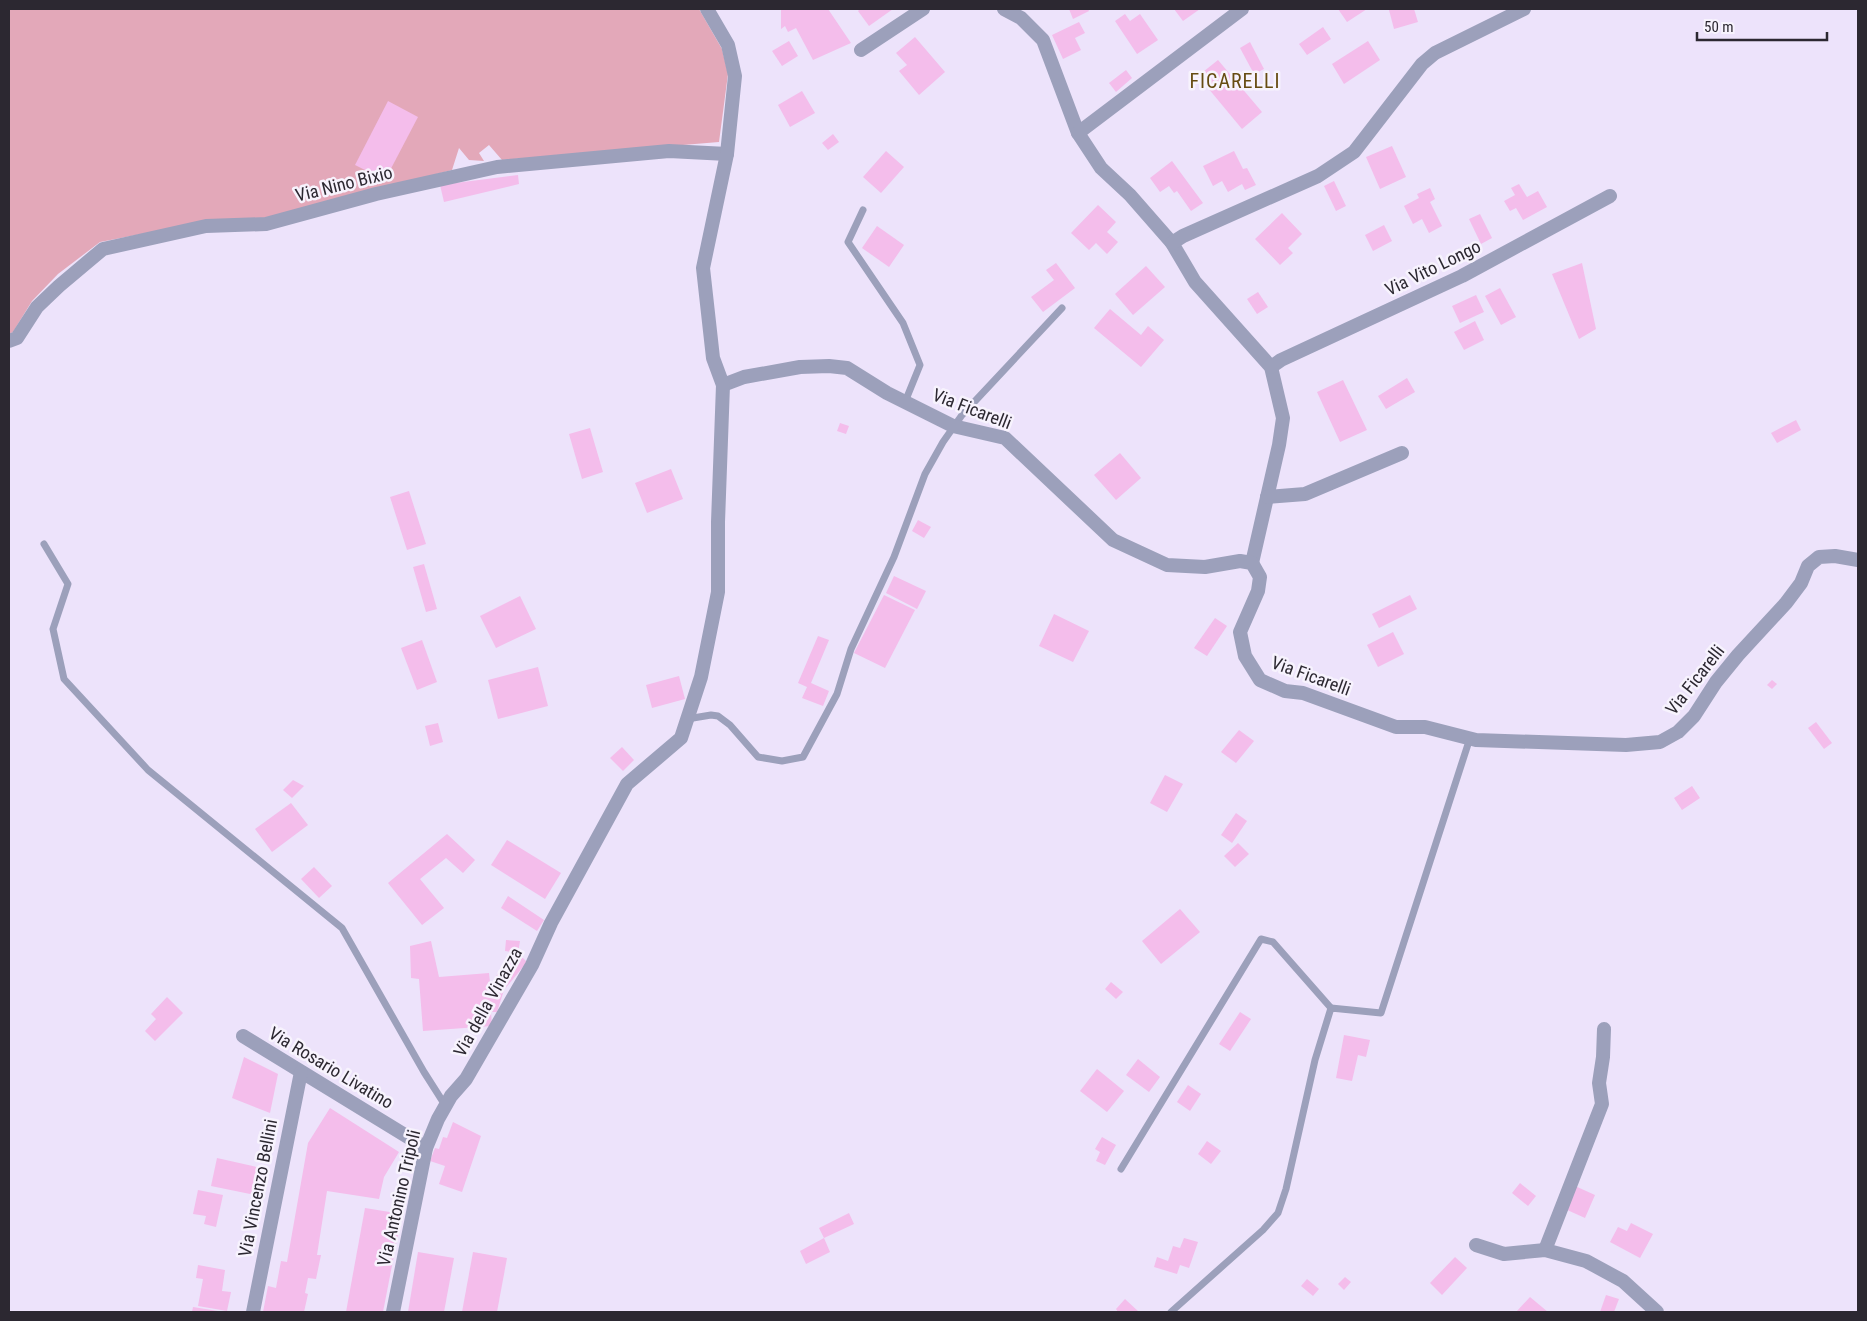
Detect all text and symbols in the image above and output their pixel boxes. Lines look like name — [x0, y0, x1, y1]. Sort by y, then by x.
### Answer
scale bar — [1697, 10, 1827, 42]
text: 50 m — [1704, 18, 1734, 36]
district label: FICARELLI — [1189, 69, 1281, 93]
street label: Via Nino Bixio — [293, 161, 395, 206]
street label: Via Vito Longo — [1382, 235, 1484, 300]
street label: Via Ficarelli — [930, 384, 1015, 433]
street label: Via Ficarelli — [1661, 641, 1728, 719]
street label: Via Ficarelli — [1269, 651, 1354, 700]
street label: Via della Vinazza — [449, 944, 526, 1060]
street label: Via Rosario Livatino — [265, 1022, 397, 1113]
street label: Via Vincenzo Bellini — [234, 1117, 281, 1259]
street label: Via Antonino Tripoli — [373, 1128, 424, 1268]

